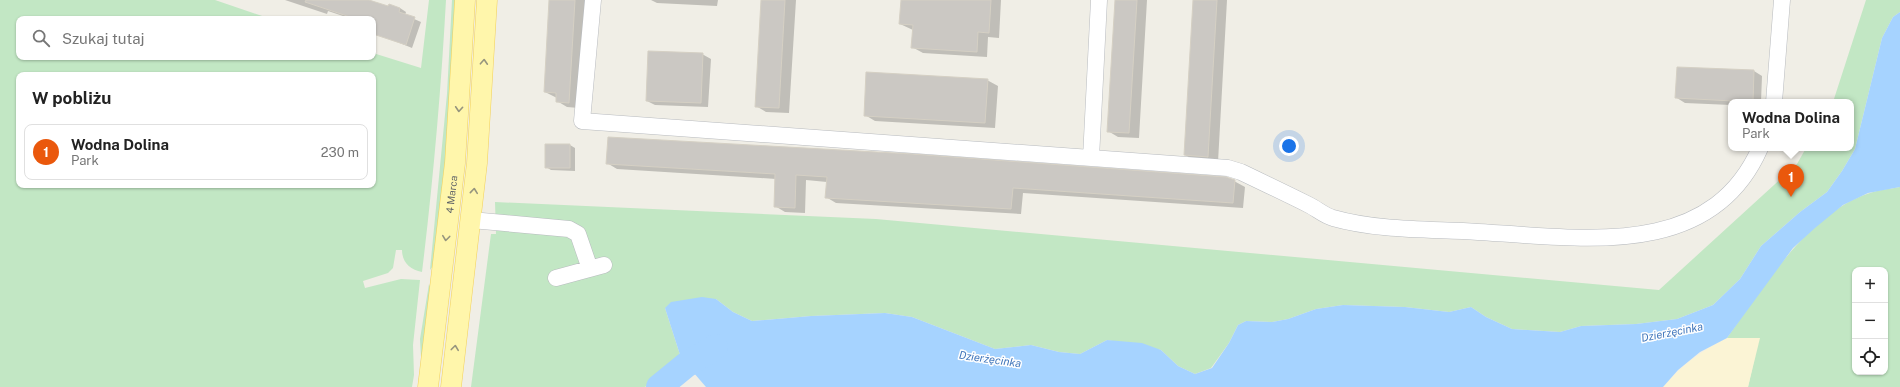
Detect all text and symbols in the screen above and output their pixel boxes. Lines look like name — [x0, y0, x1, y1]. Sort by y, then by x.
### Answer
search box — [16, 16, 376, 60]
icon: search — [30, 27, 52, 49]
text: Szukaj tutaj — [62, 30, 145, 47]
one-way arrow — [480, 59, 488, 65]
text: W pobliżu — [32, 88, 111, 108]
popup — [1728, 99, 1854, 151]
one-way arrow — [455, 106, 464, 112]
text: Wodna Dolina — [1742, 109, 1840, 126]
text: Park — [1742, 126, 1770, 141]
text: Wodna Dolina — [71, 136, 169, 153]
your location — [1279, 136, 1299, 156]
text: 1 — [43, 145, 49, 160]
text: 230 m — [321, 145, 359, 160]
text: Park — [71, 153, 99, 168]
pin: 1 — [1778, 164, 1804, 197]
street label: 4 Marca — [443, 175, 459, 214]
one-way arrow — [469, 188, 478, 194]
one-way arrow — [442, 235, 451, 241]
map controls — [1852, 267, 1888, 375]
button: + — [1852, 267, 1888, 303]
button: − — [1852, 303, 1888, 339]
water label: Dzierżęcinka — [1640, 320, 1704, 344]
button: locate — [1852, 339, 1888, 375]
one-way arrow — [450, 345, 459, 351]
water label: Dzierżęcinka — [958, 349, 1022, 369]

